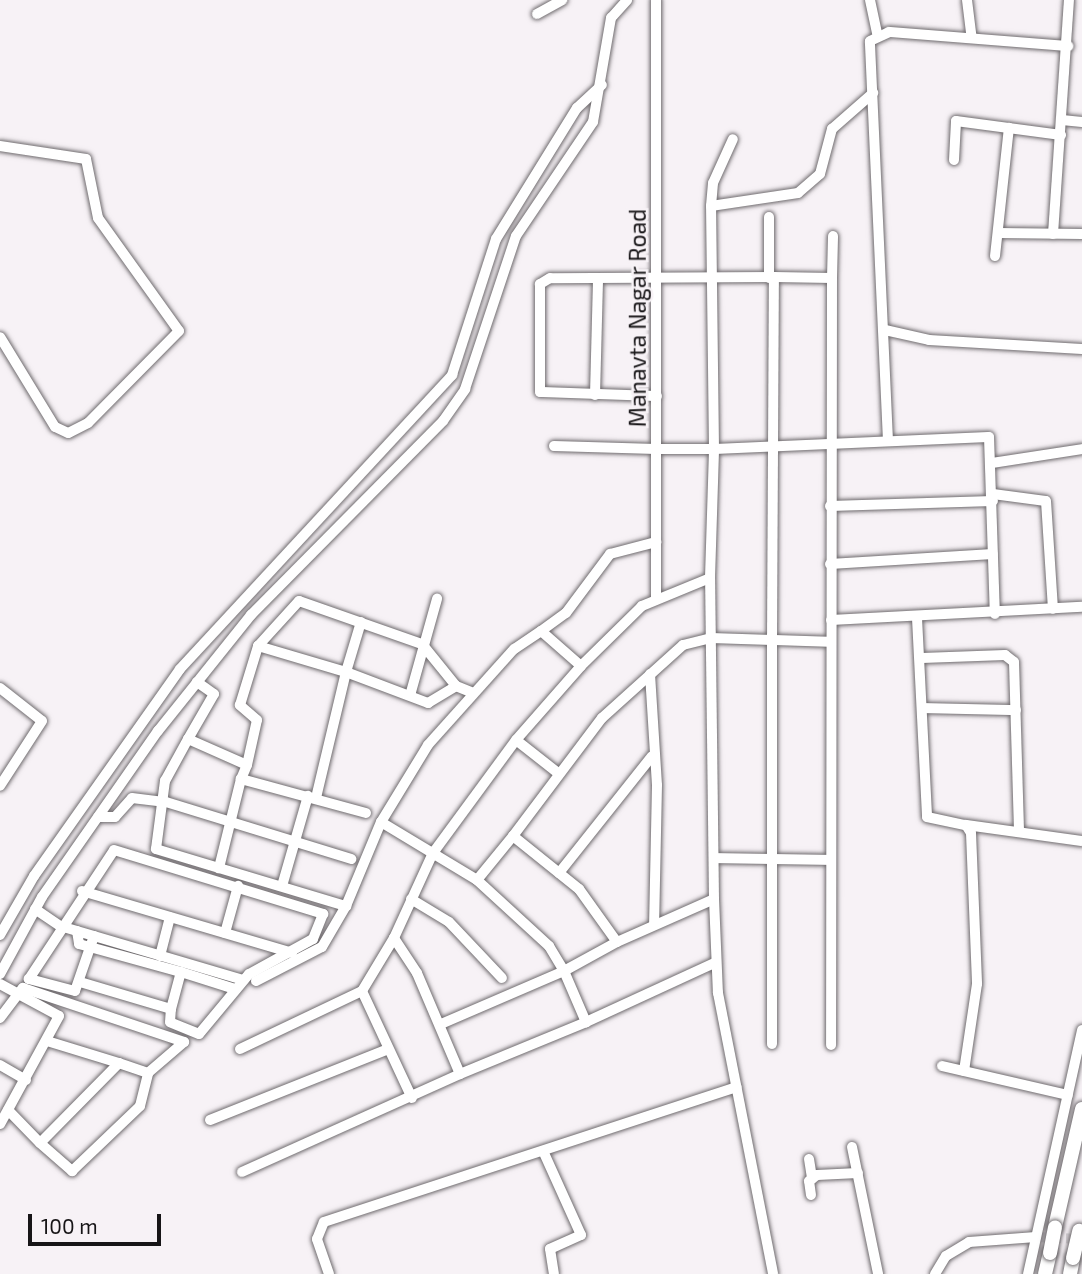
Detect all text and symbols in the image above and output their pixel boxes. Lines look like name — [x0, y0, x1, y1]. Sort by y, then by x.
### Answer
street label: Manavta Nagar Road — [623, 208, 651, 428]
scale bar — [32, 1200, 164, 1244]
text: 100 m — [41, 1213, 98, 1238]

